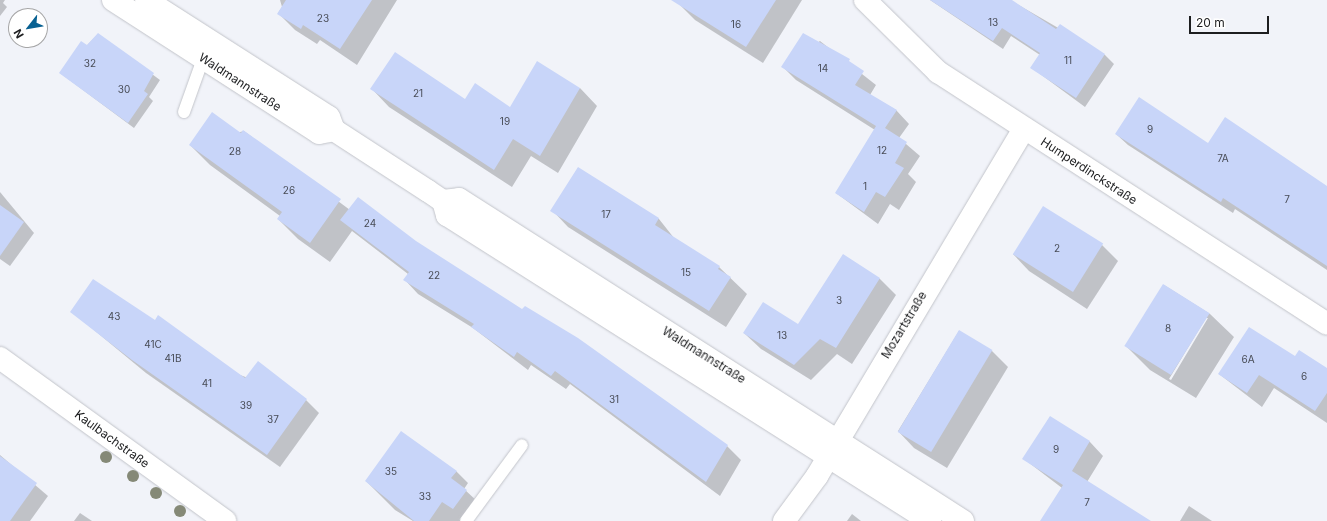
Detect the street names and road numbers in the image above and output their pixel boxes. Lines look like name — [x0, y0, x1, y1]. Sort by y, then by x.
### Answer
street label: Waldmannstraße — [196, 50, 284, 114]
street label: Humperdinckstraße — [1038, 134, 1140, 208]
street label: Mozartstraße — [878, 289, 930, 361]
street label: Waldmannstraße — [660, 324, 748, 386]
street label: Kaulbachstraße — [72, 407, 152, 471]

